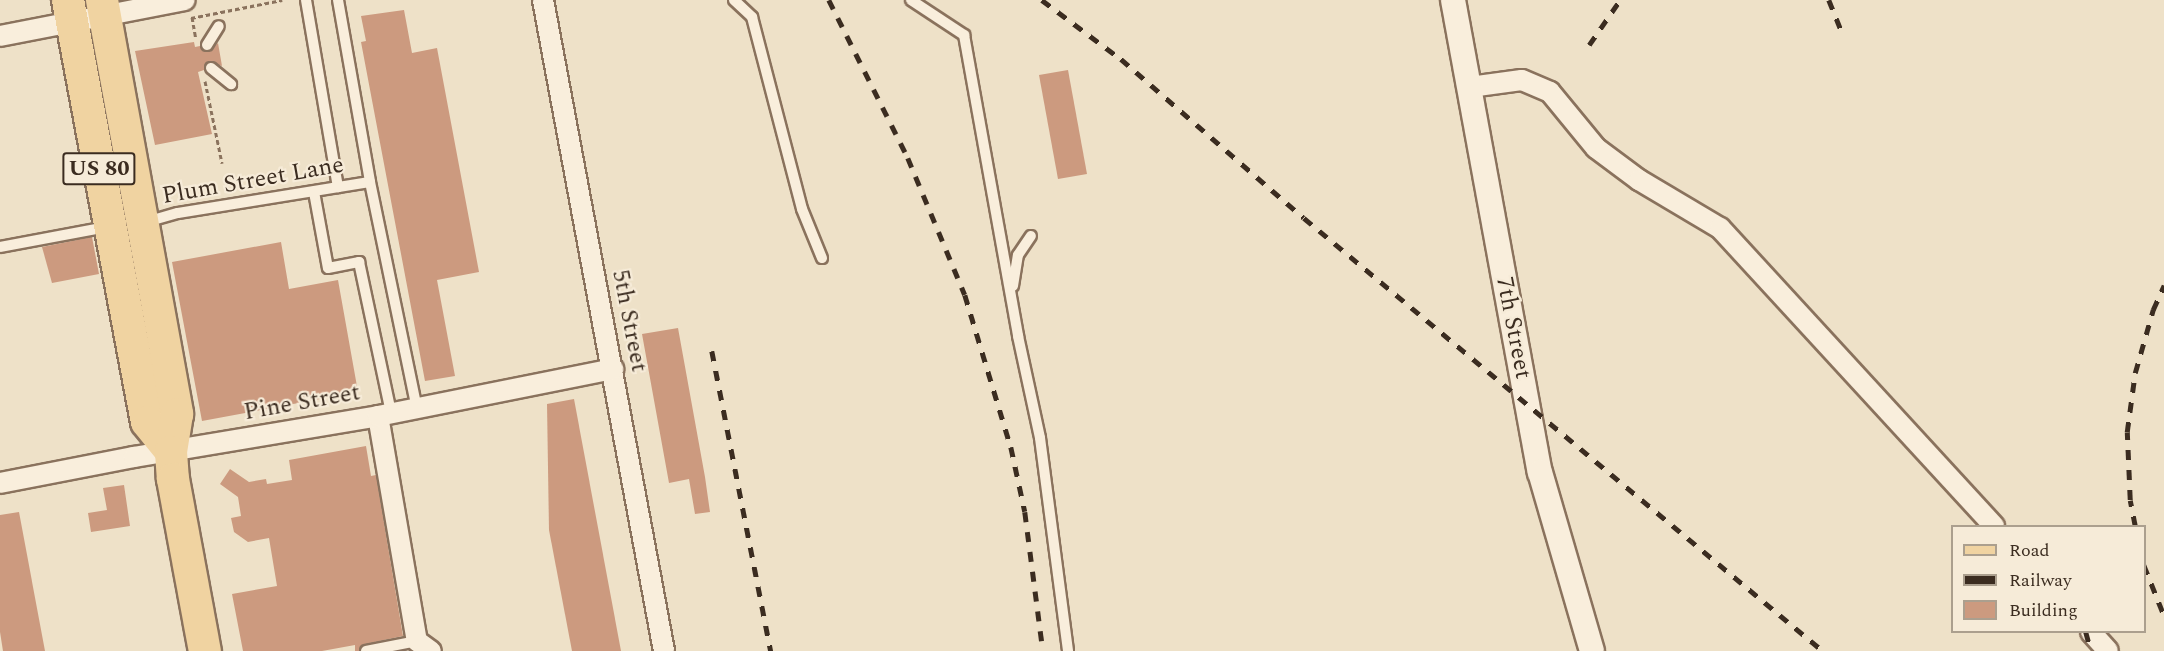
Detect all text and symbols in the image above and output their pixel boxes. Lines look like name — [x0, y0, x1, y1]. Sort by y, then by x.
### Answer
road number: US 80 — [62, 150, 136, 188]
street label: Plum Street Lane — [160, 151, 346, 211]
street label: 5th Street — [605, 267, 653, 375]
street label: 7th Street — [1489, 274, 1537, 382]
street label: Pine Street — [242, 379, 362, 427]
legend — [1951, 525, 2146, 633]
text: Road — [2009, 537, 2050, 564]
text: Railway — [2009, 567, 2072, 594]
text: Building — [2009, 597, 2078, 624]

